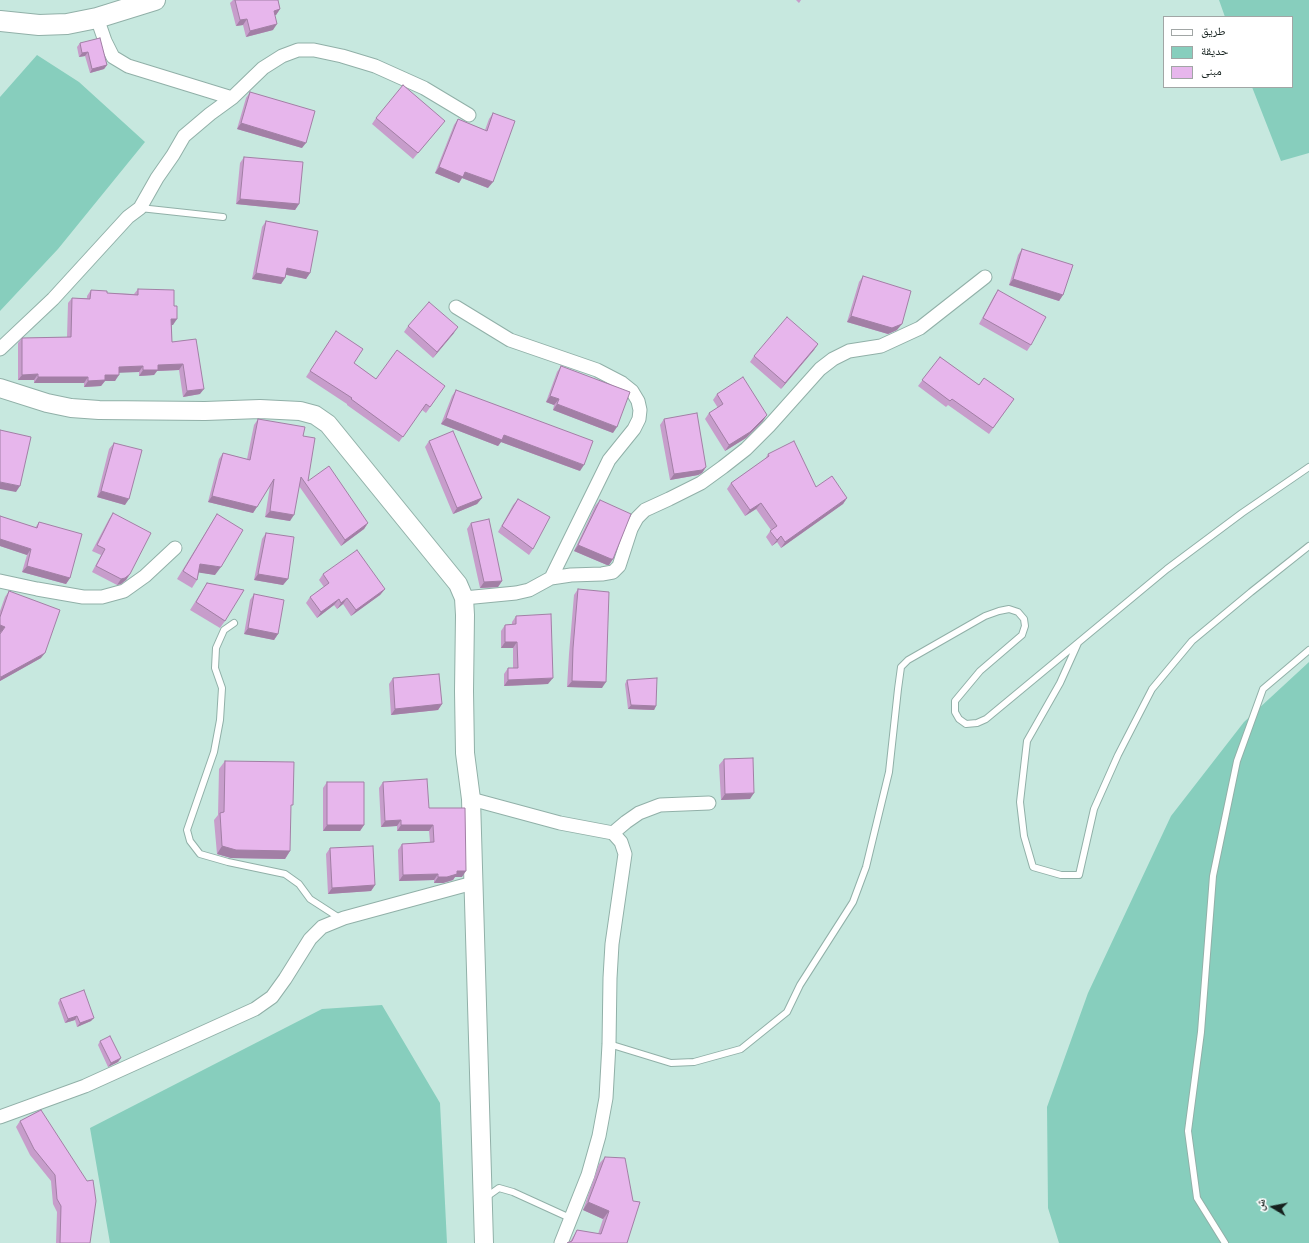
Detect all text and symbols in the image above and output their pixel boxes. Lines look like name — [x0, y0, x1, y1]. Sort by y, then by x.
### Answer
legend — [1163, 16, 1293, 88]
text: طريق — [1201, 23, 1226, 40]
text: حديقة — [1201, 43, 1229, 60]
text: مبنى — [1201, 63, 1222, 80]
north arrow — [1253, 1187, 1293, 1227]
text: ش — [1252, 1198, 1269, 1212]

